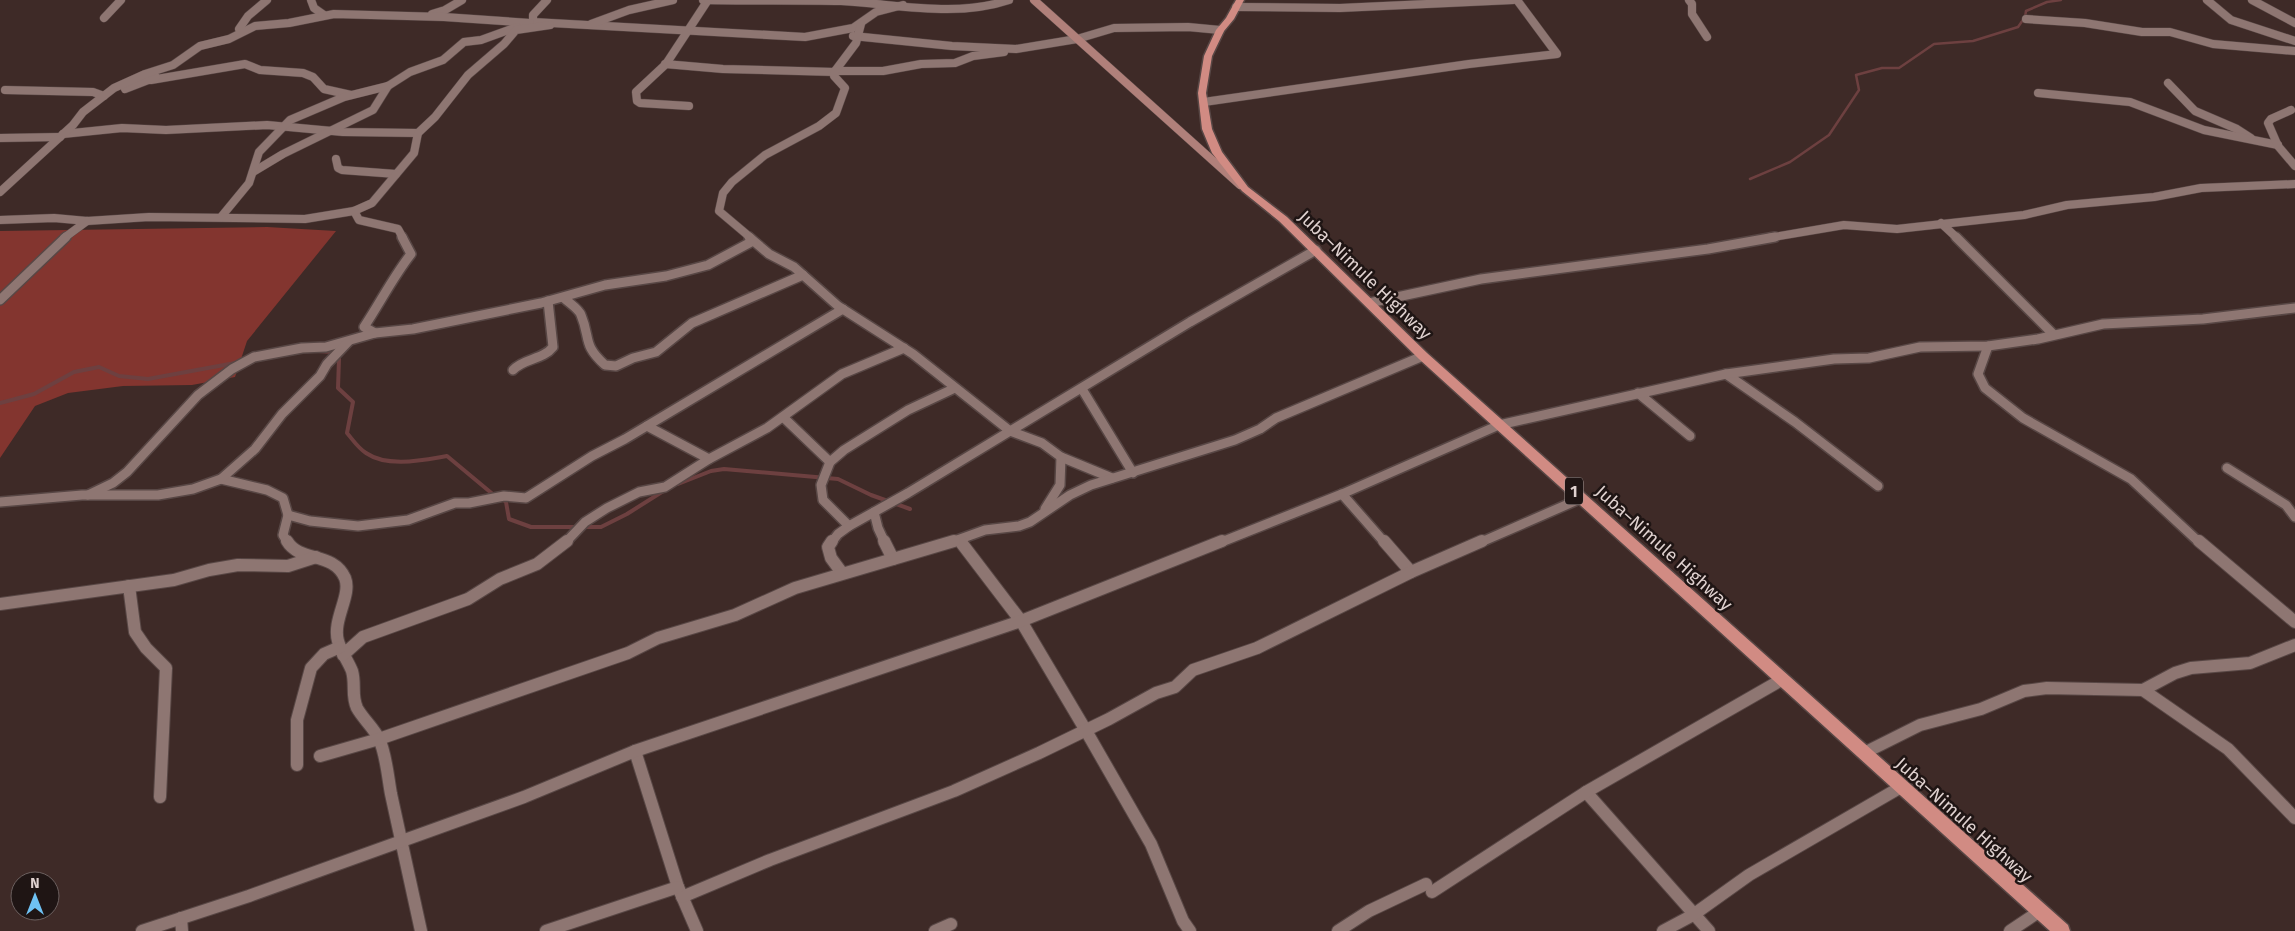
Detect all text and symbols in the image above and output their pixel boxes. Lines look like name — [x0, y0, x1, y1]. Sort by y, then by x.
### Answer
street label: Juba–Nimule Highway — [1294, 206, 1436, 344]
road number: 1 — [1565, 478, 1583, 504]
street label: Juba–Nimule Highway — [1591, 481, 1737, 615]
street label: Juba–Nimule Highway — [1891, 753, 2037, 887]
north arrow — [10, 871, 60, 921]
text: N — [30, 875, 40, 892]

